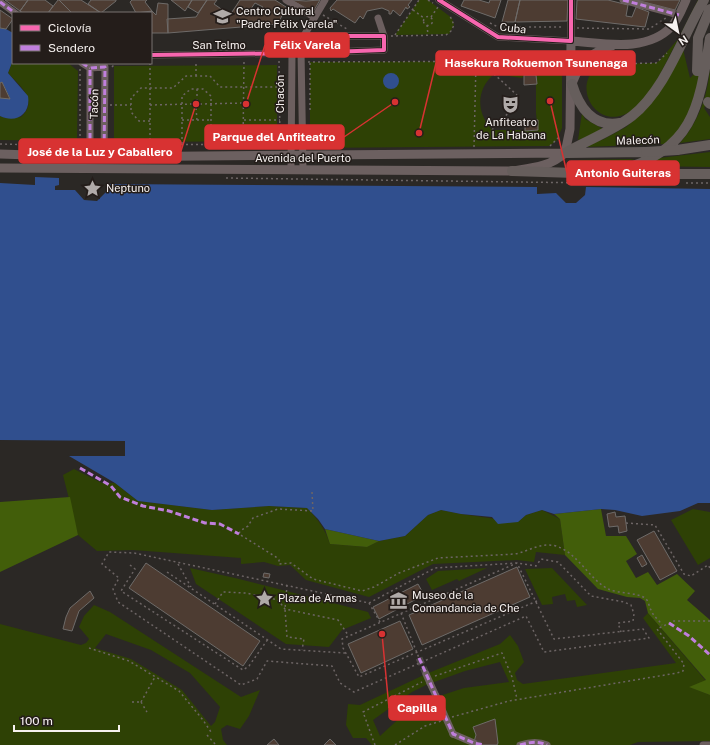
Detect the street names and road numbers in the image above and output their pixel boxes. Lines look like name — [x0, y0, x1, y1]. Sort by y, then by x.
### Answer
street label: Cuba — [499, 21, 527, 35]
street label: San Telmo — [192, 39, 246, 51]
street label: Chacón — [274, 75, 286, 113]
street label: Tacón — [88, 89, 100, 119]
street label: Malecón — [616, 133, 660, 147]
street label: Avenida del Puerto — [255, 152, 351, 164]

